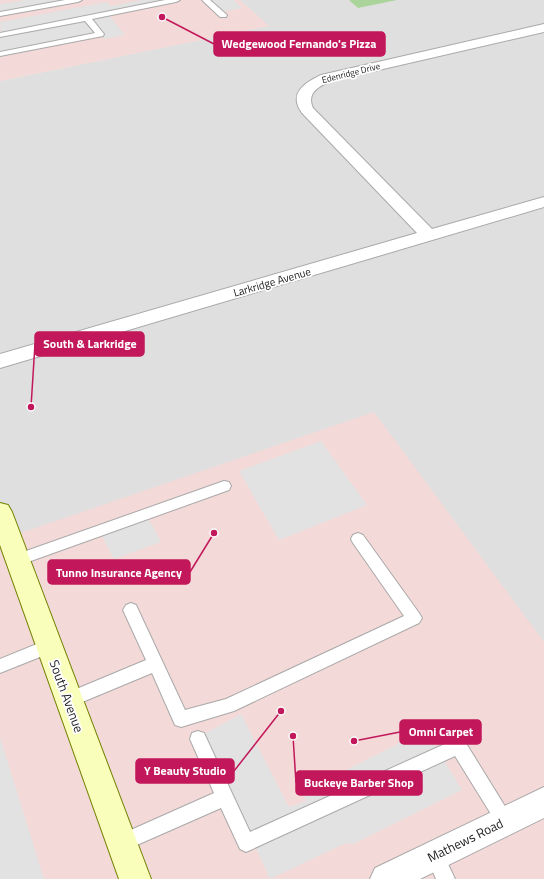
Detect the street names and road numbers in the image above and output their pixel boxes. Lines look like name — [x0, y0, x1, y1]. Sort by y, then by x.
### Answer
street label: Edenridge Drive — [320, 59, 382, 86]
street label: Larkridge Avenue — [231, 263, 313, 301]
street label: South Avenue — [45, 657, 89, 735]
street label: Mathews Road — [424, 813, 506, 867]

